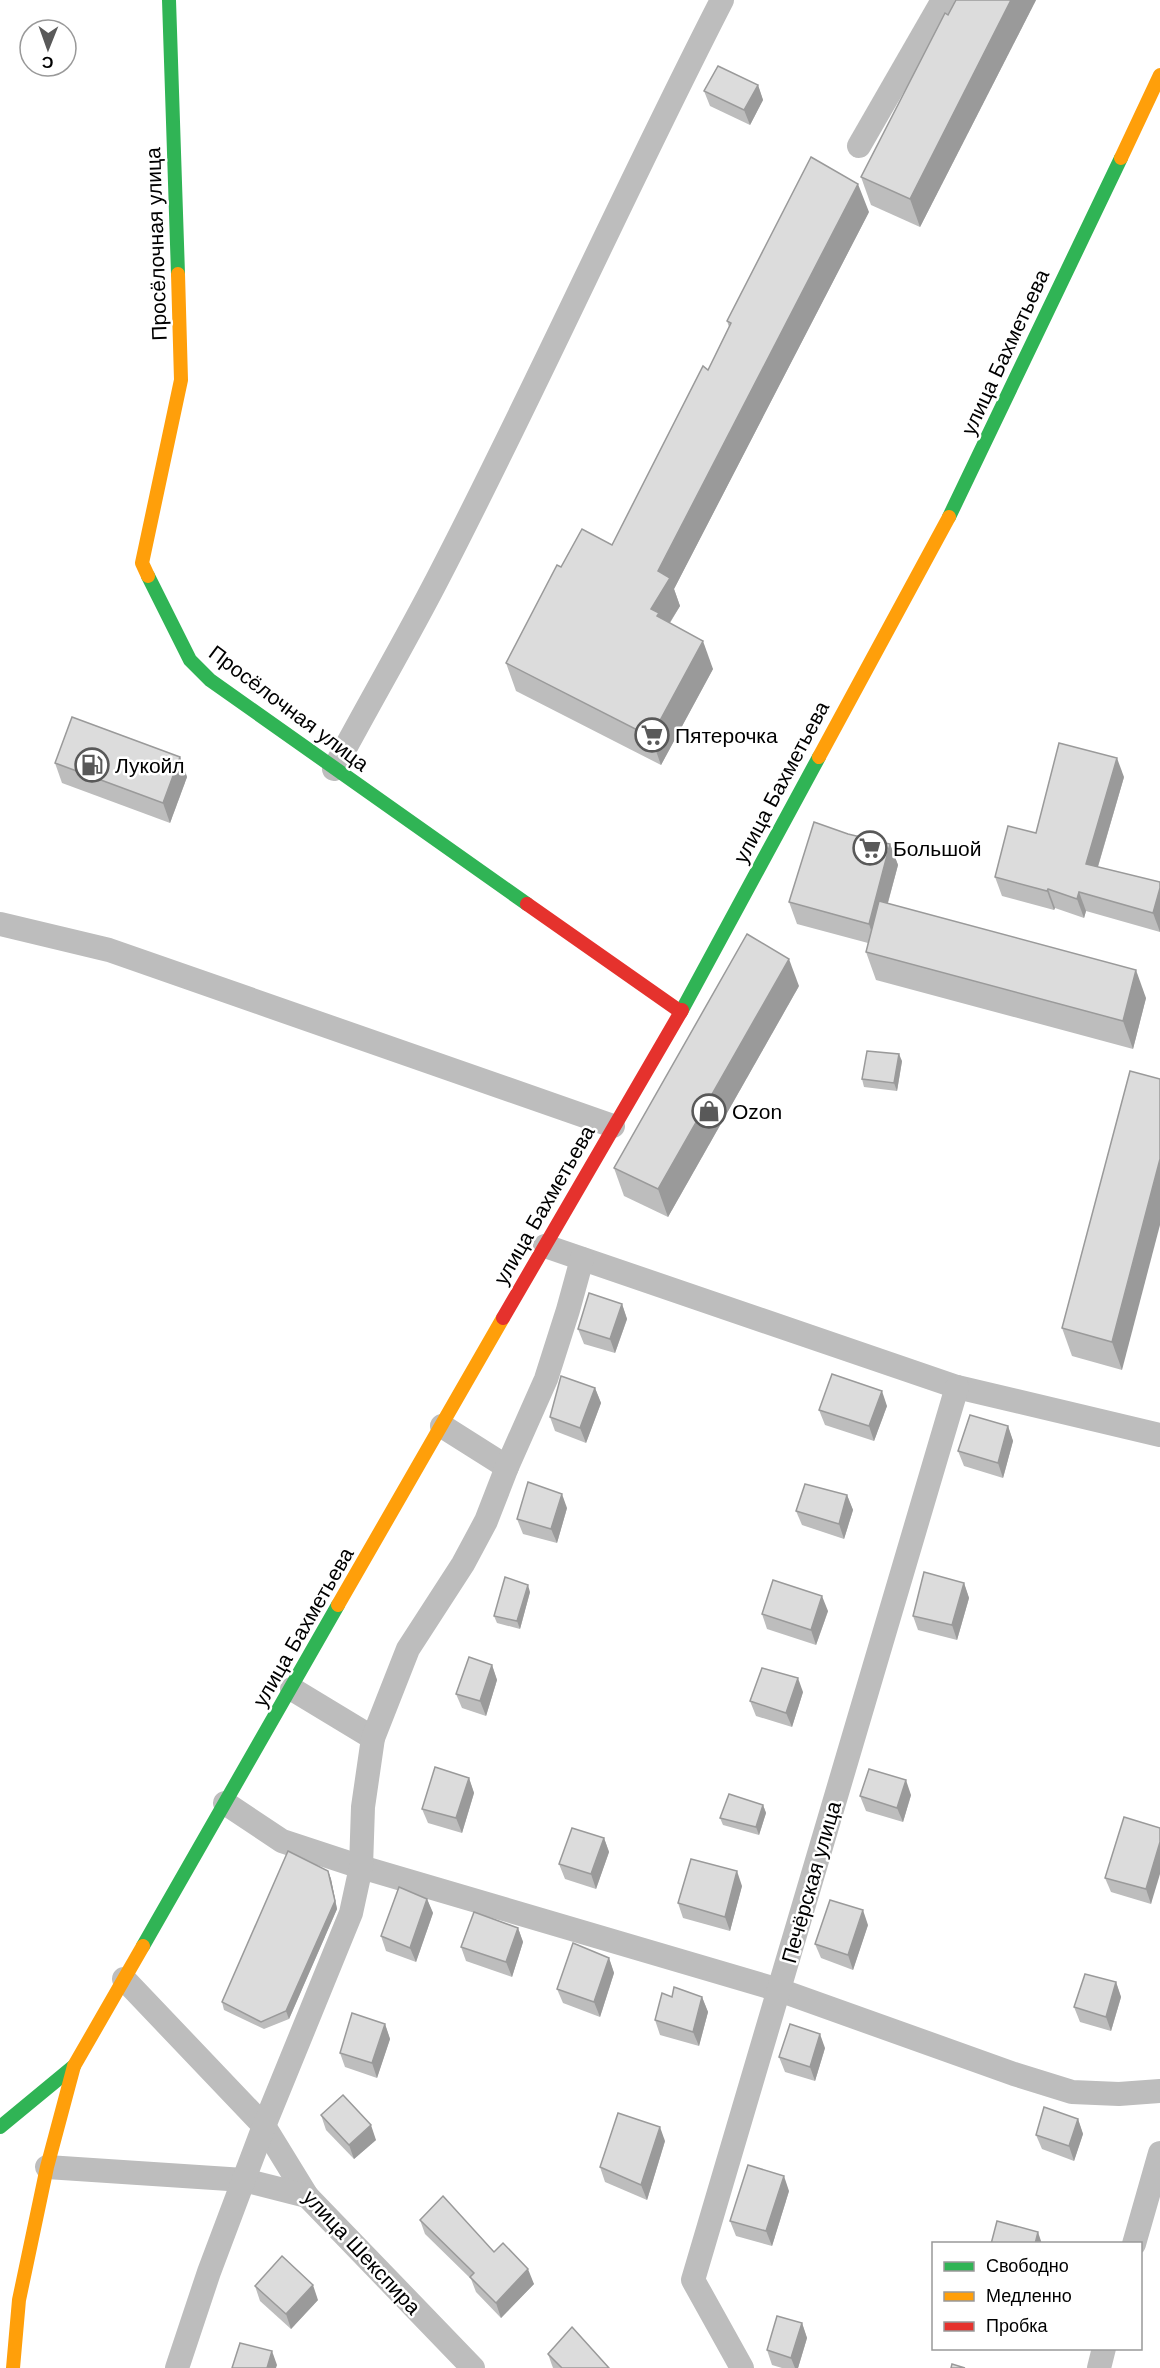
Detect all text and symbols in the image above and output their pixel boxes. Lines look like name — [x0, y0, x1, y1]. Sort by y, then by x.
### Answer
north arrow — [18, 18, 78, 78]
text: С — [41, 54, 54, 71]
street label: Просёлочная улица — [141, 147, 171, 341]
street label: улица Бахметьева — [957, 265, 1054, 438]
street label: Просёлочная улица — [205, 641, 373, 776]
street label: улица Бахметьева — [729, 697, 834, 867]
supermarket icon: Пятерочка — [634, 717, 670, 753]
place label: Пятерочка — [675, 724, 778, 747]
fuel station icon: Лукойл — [74, 747, 110, 783]
place label: Лукойл — [115, 754, 185, 777]
supermarket icon: Большой — [852, 830, 888, 866]
place label: Большой — [893, 837, 981, 860]
shop icon: Ozon — [691, 1093, 727, 1129]
place label: Ozon — [732, 1100, 782, 1123]
street label: улица Бахметьева — [489, 1121, 599, 1289]
street label: улица Бахметьева — [248, 1543, 358, 1711]
street label: Печёрская улица — [777, 1798, 845, 1966]
street label: улица Шекспира — [299, 2185, 425, 2319]
legend — [932, 2242, 1142, 2350]
text: Свободно — [986, 2256, 1069, 2276]
text: Медленно — [986, 2286, 1072, 2306]
text: Пробка — [986, 2316, 1049, 2336]

